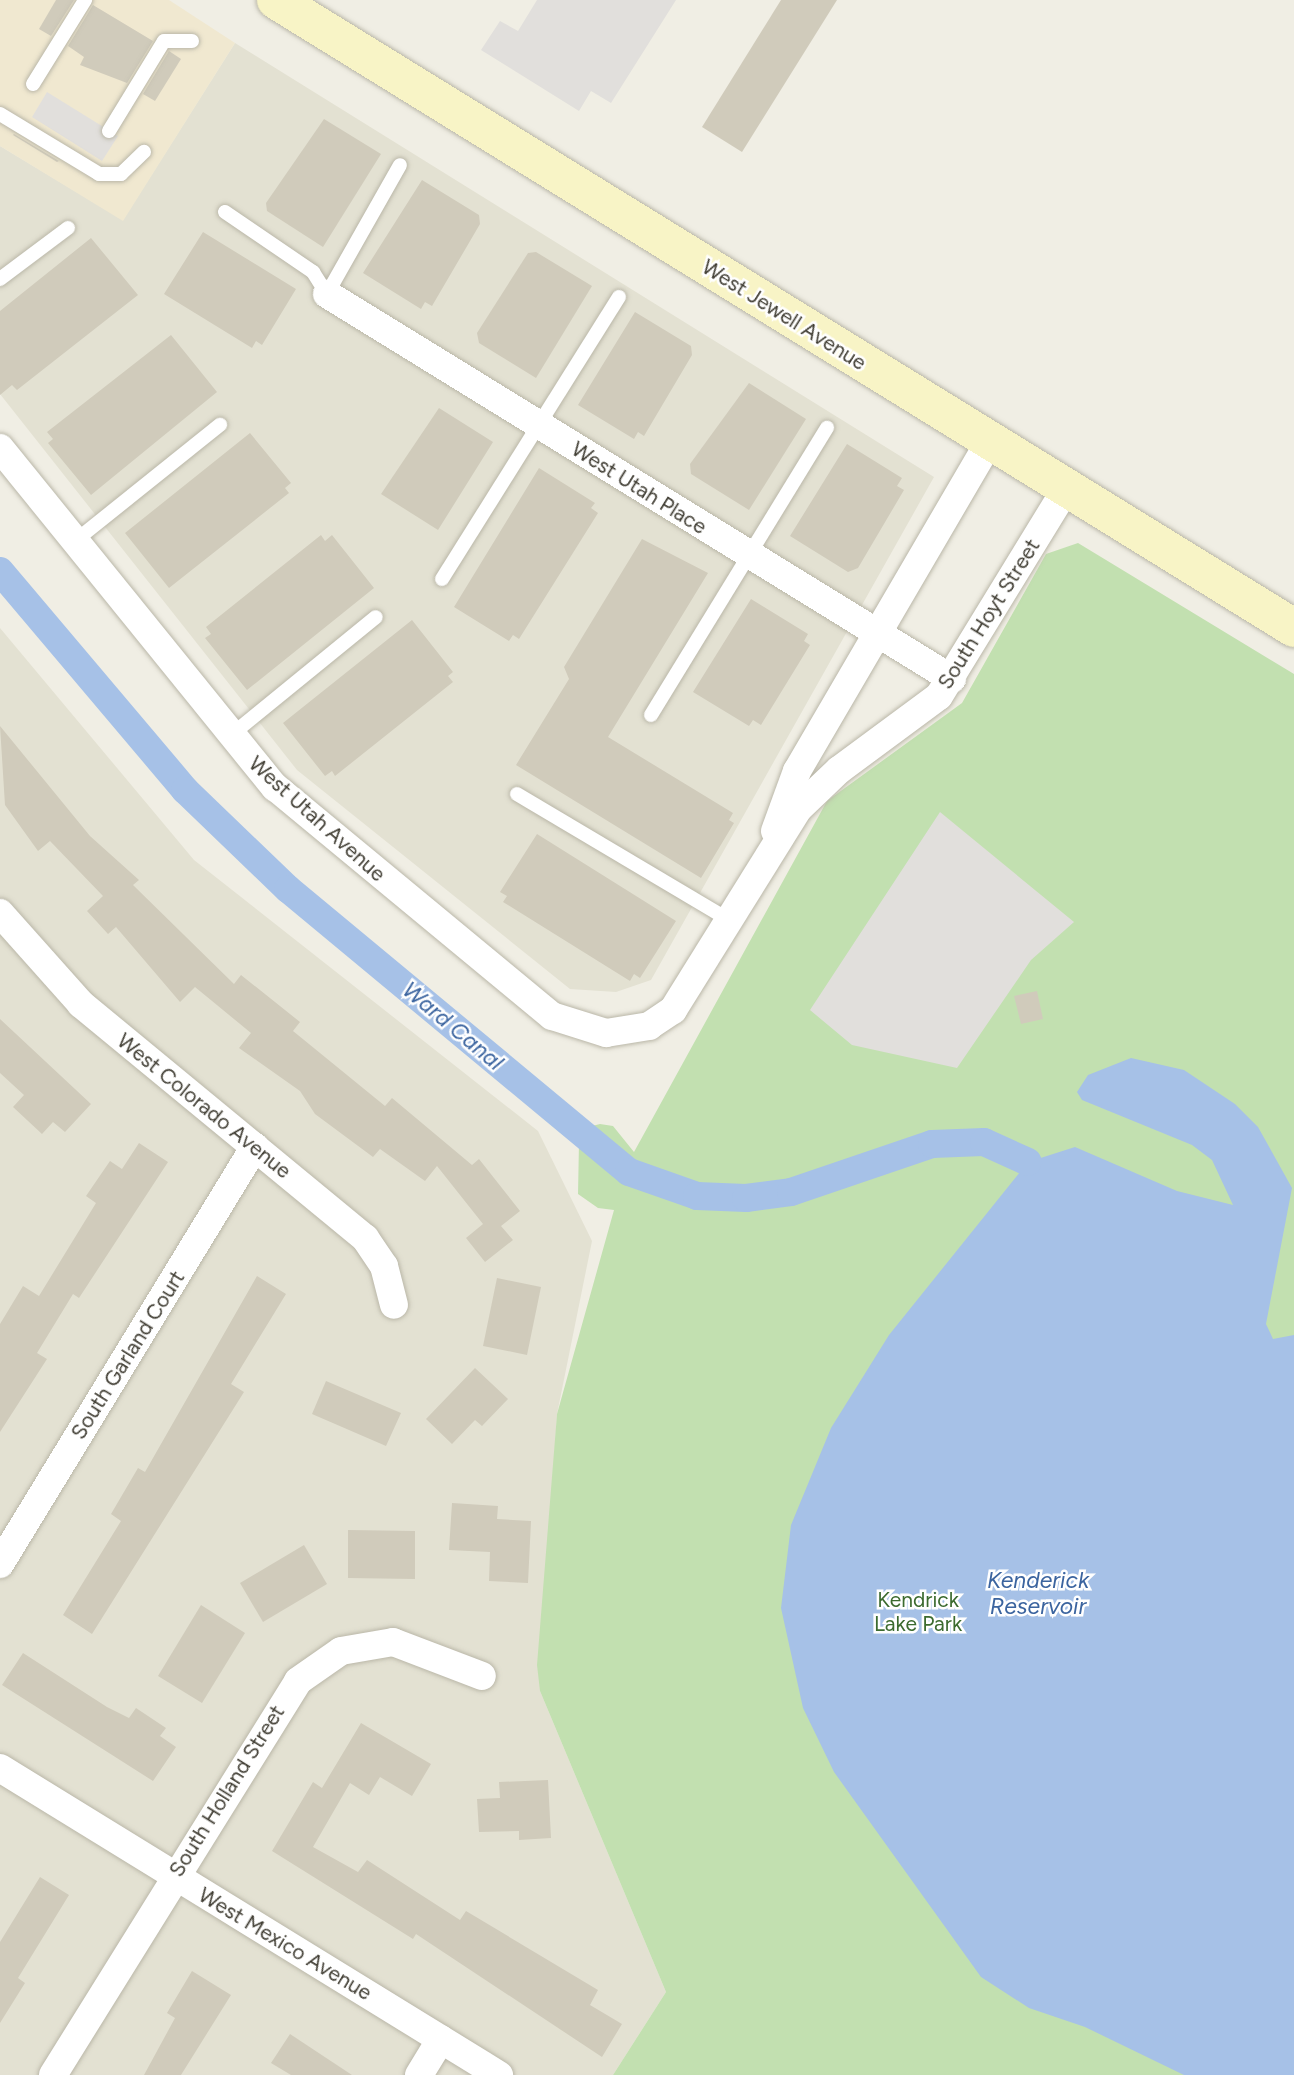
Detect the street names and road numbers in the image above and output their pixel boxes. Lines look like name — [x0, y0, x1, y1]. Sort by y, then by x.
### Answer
street label: West Jewell Avenue — [697, 254, 871, 376]
street label: West Utah Place — [567, 436, 711, 540]
street label: South Hoyt Street — [933, 534, 1045, 694]
street label: West Utah Avenue — [244, 751, 390, 887]
street label: West Colorado Avenue — [112, 1028, 296, 1184]
street label: South Garland Court — [66, 1266, 190, 1444]
street label: South Holland Street — [164, 1701, 290, 1881]
street label: West Mexico Avenue — [194, 1882, 376, 2006]

